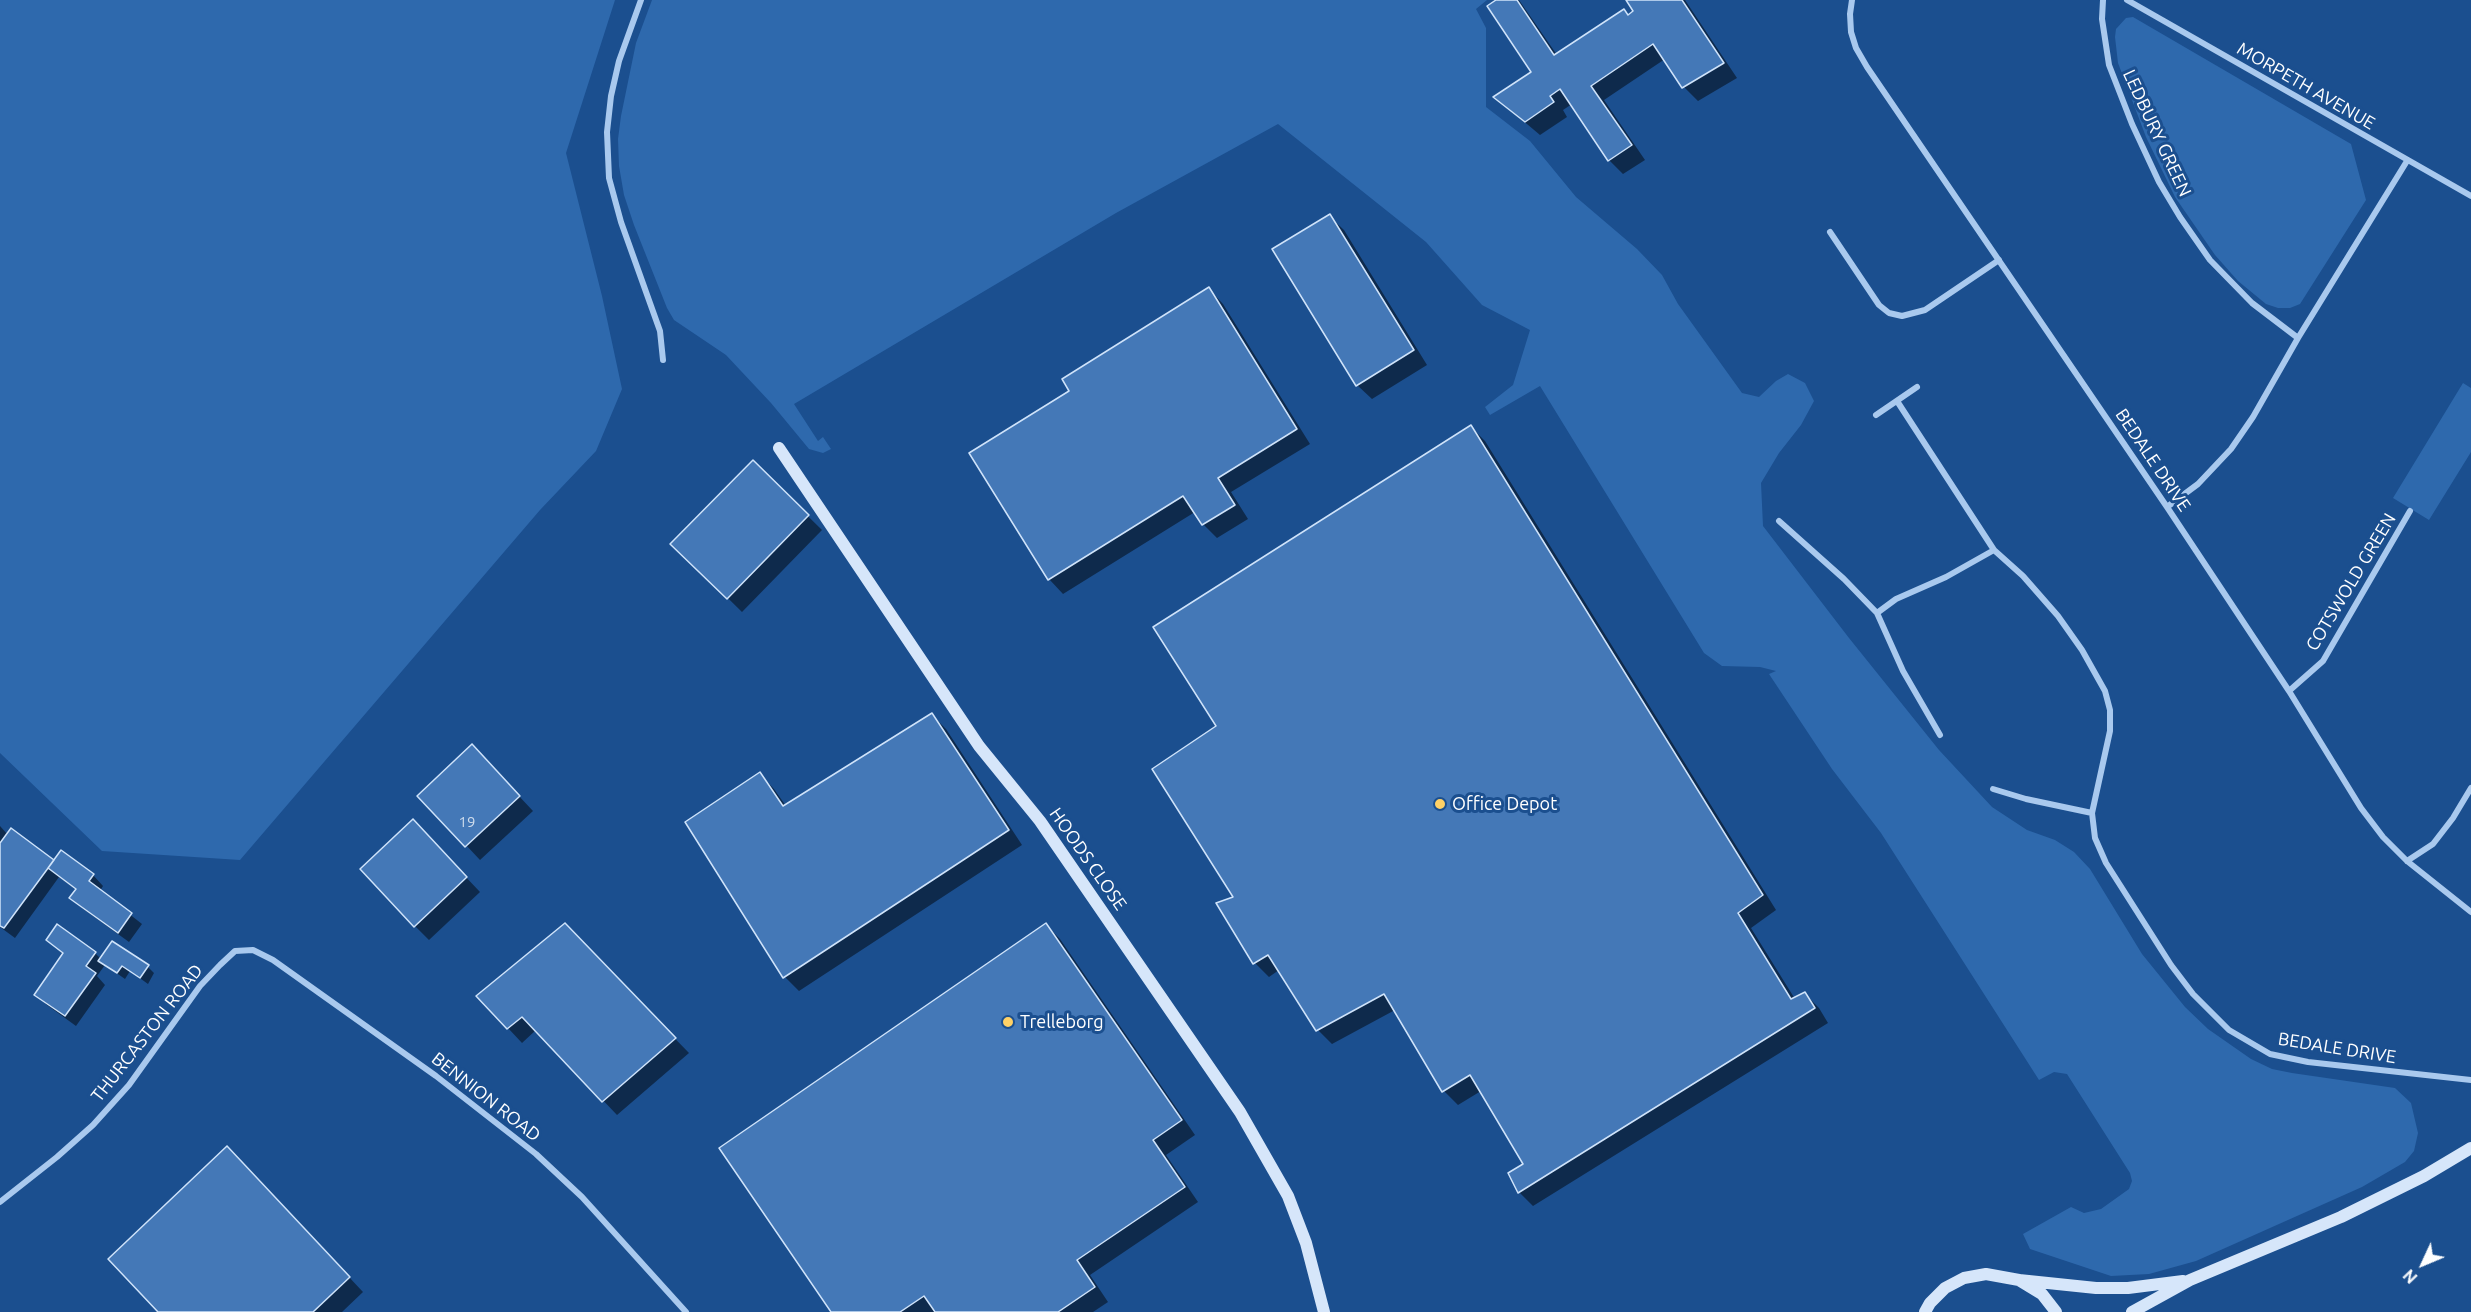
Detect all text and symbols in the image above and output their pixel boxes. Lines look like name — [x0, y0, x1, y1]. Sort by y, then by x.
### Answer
street label: MORPETH AVENUE — [2233, 38, 2379, 134]
street label: LEDBURY GREEN — [2118, 66, 2196, 200]
street label: BEDALE DRIVE — [2111, 405, 2195, 515]
street label: COTSWOLD GREEN — [2301, 509, 2401, 655]
place label: Office Depot — [1452, 793, 1557, 815]
marker: Office Depot — [1433, 797, 1447, 811]
street label: HOODS CLOSE — [1045, 804, 1131, 914]
house number: 19 — [459, 813, 475, 831]
street label: THURCASTON ROAD — [87, 960, 207, 1106]
place label: Trelleborg — [1020, 1011, 1104, 1033]
marker: Trelleborg — [1001, 1015, 1015, 1029]
street label: BEDALE DRIVE — [2276, 1028, 2398, 1068]
street label: BENNION ROAD — [427, 1048, 545, 1146]
north arrow — [2393, 1234, 2453, 1294]
text: N — [2399, 1266, 2421, 1287]

